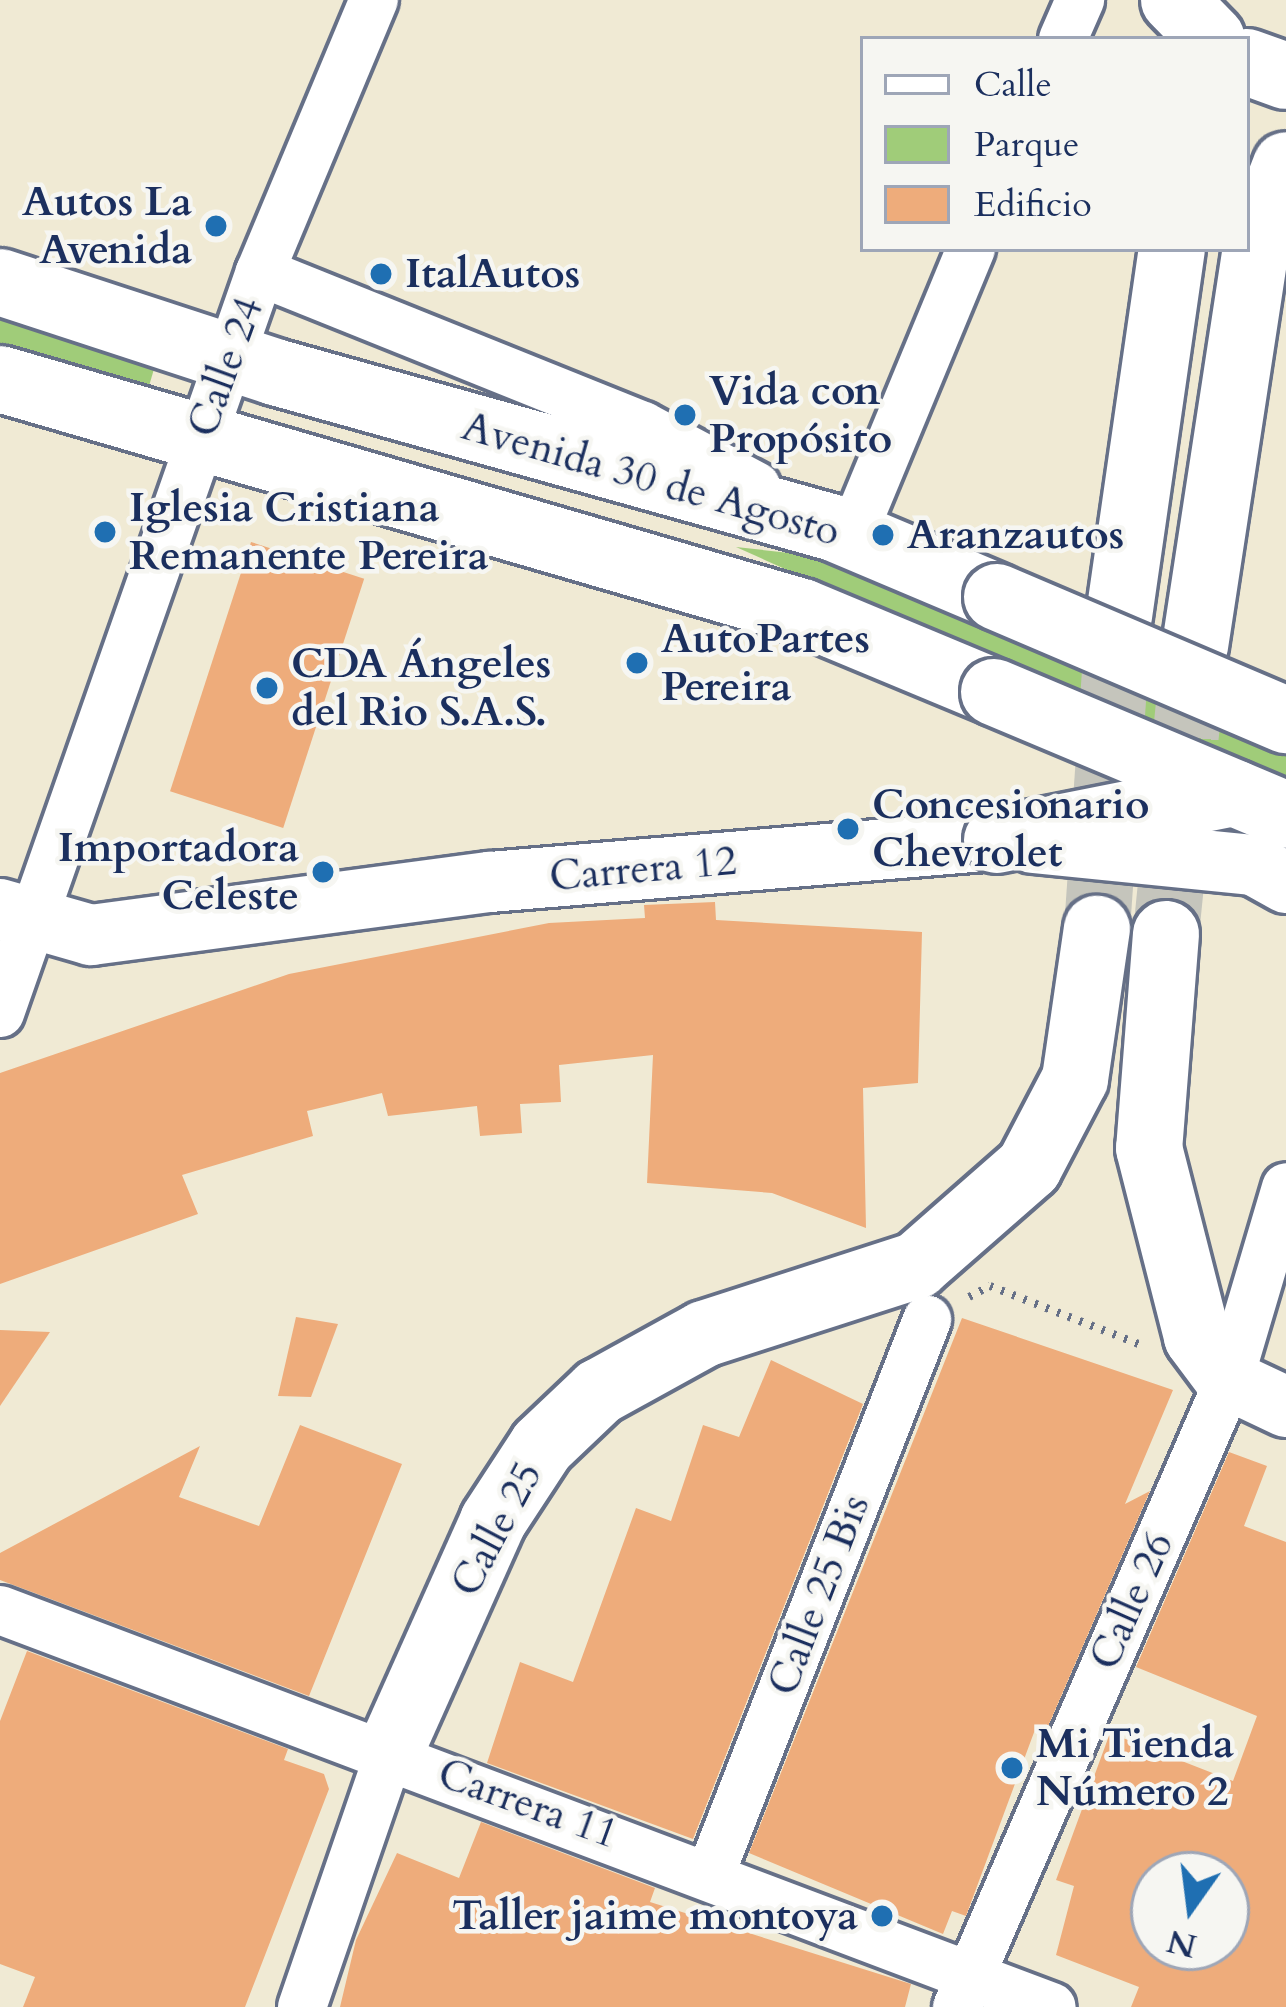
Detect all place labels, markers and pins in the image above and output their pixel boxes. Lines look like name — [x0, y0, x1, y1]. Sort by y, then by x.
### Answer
place label: Autos La Avenida — [22, 177, 192, 276]
marker: Autos La Avenida — [203, 213, 229, 239]
place label: ItalAutos — [405, 249, 580, 299]
marker: ItalAutos — [368, 261, 394, 287]
place label: Vida con Propósito — [709, 366, 892, 464]
marker: Vida con Propósito — [672, 402, 698, 428]
place label: Iglesia Cristiana Remanente Pereira — [129, 483, 489, 582]
place label: Aranzautos — [907, 510, 1124, 560]
marker: Iglesia Cristiana Remanente Pereira — [92, 519, 118, 545]
marker: Aranzautos — [870, 522, 896, 548]
place label: AutoPartes Pereira — [661, 614, 870, 712]
place label: CDA Ángeles del Rio S.A.S. — [291, 639, 551, 738]
marker: AutoPartes Pereira — [624, 650, 650, 676]
marker: CDA Ángeles del Rio S.A.S. — [254, 675, 280, 701]
place label: Concesionario Chevrolet — [872, 780, 1149, 878]
marker: Concesionario Chevrolet — [835, 816, 861, 842]
place label: Importadora Celeste — [58, 823, 299, 922]
marker: Importadora Celeste — [310, 859, 336, 885]
place label: Mi Tienda Número 2 — [1036, 1719, 1234, 1818]
marker: Mi Tienda Número 2 — [999, 1755, 1025, 1781]
place label: Taller jaime montoya — [452, 1891, 858, 1941]
marker: Taller jaime montoya — [869, 1903, 895, 1929]

